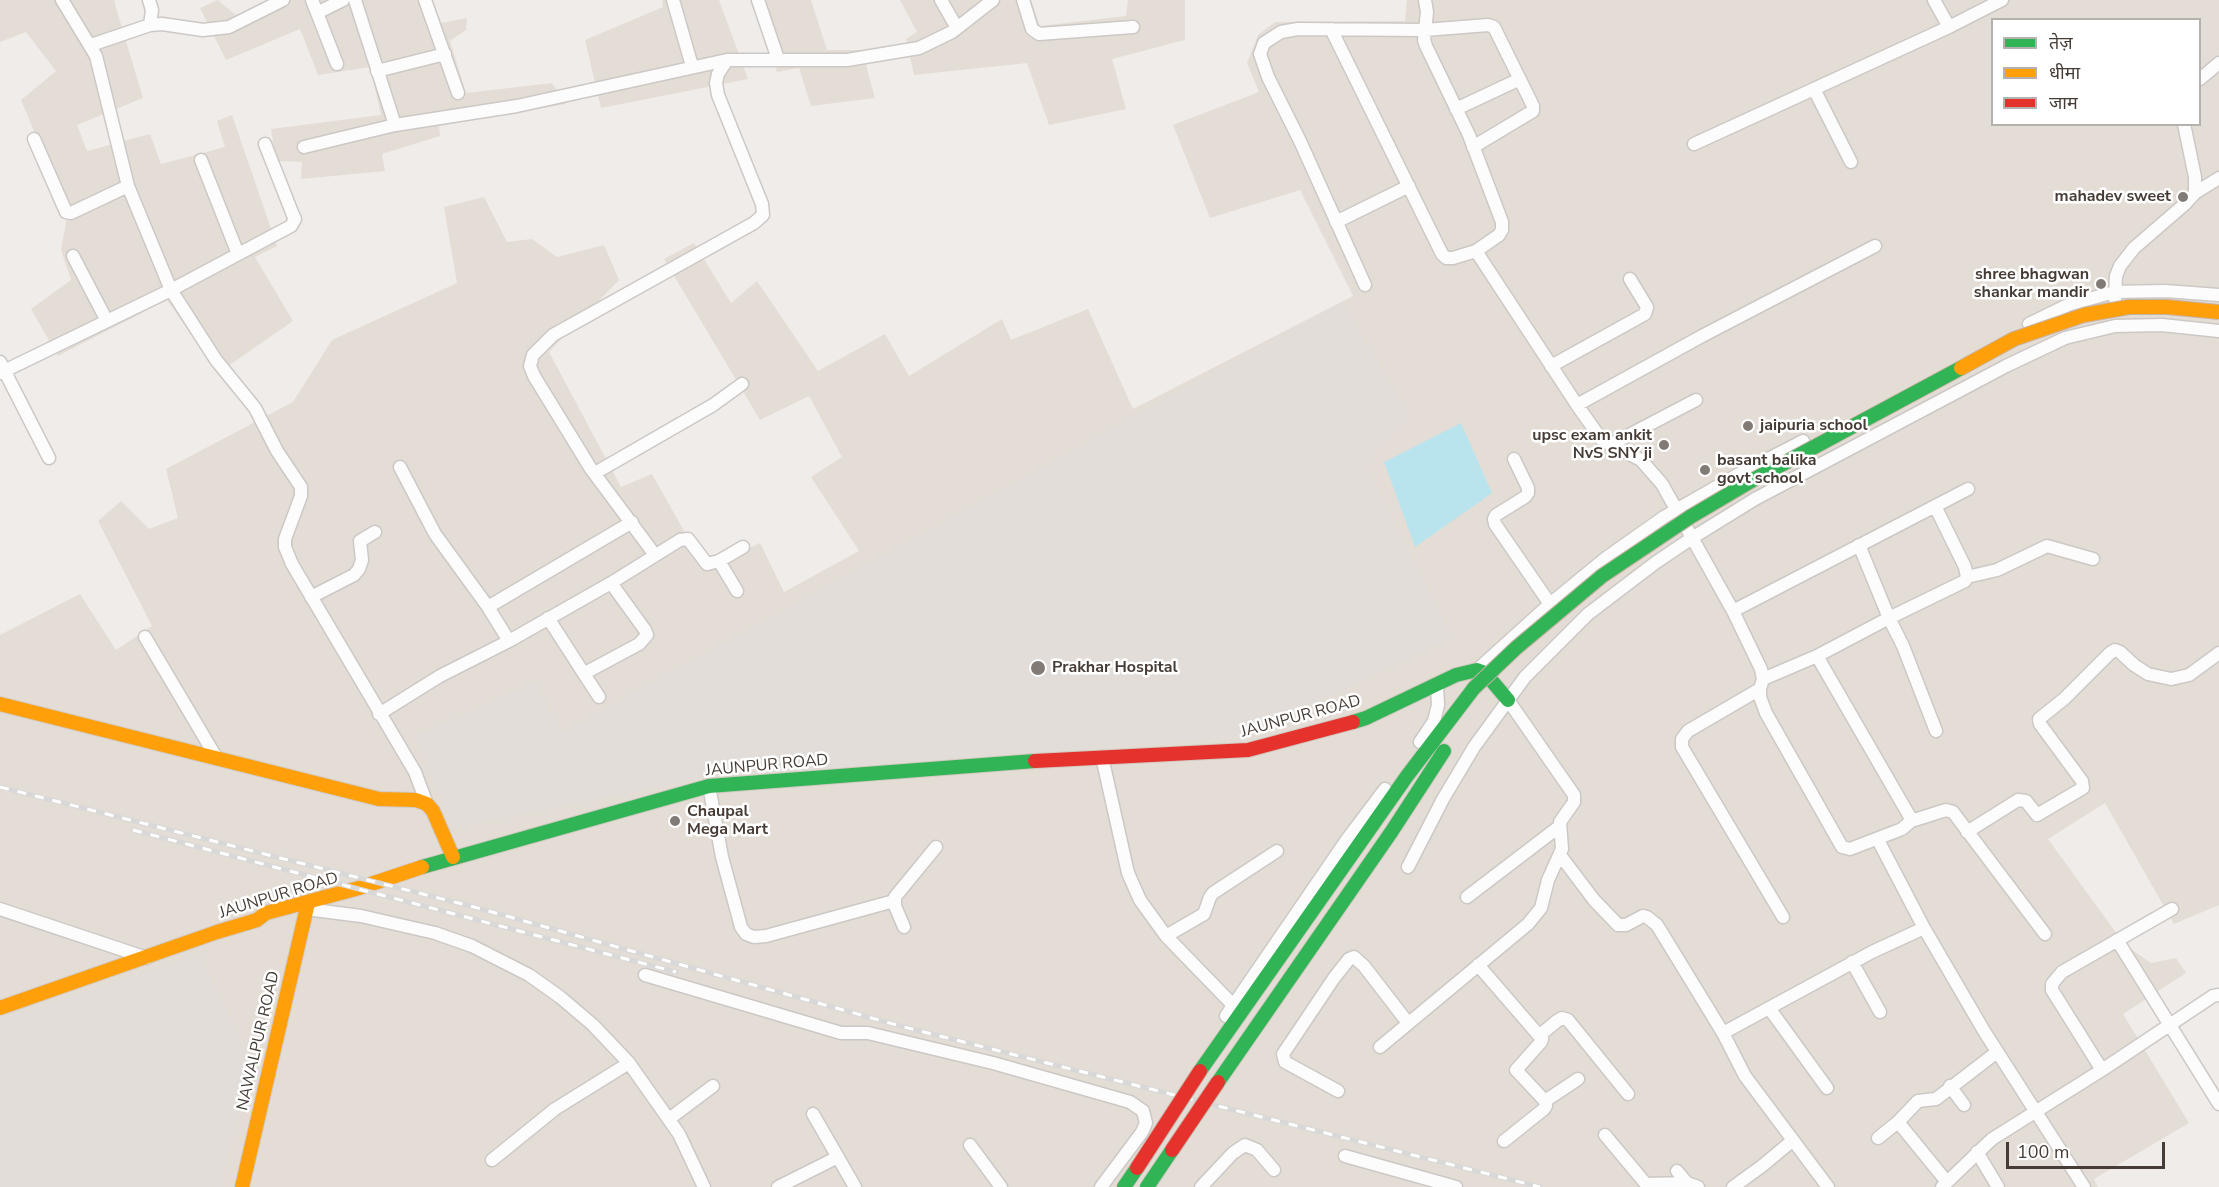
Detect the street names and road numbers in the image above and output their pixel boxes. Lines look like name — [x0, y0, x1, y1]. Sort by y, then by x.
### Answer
street label: JAUNPUR ROAD — [1239, 692, 1363, 742]
street label: JAUNPUR ROAD — [705, 751, 829, 781]
street label: JAUNPUR ROAD — [217, 869, 341, 923]
street label: NAWALPUR ROAD — [234, 969, 284, 1113]

